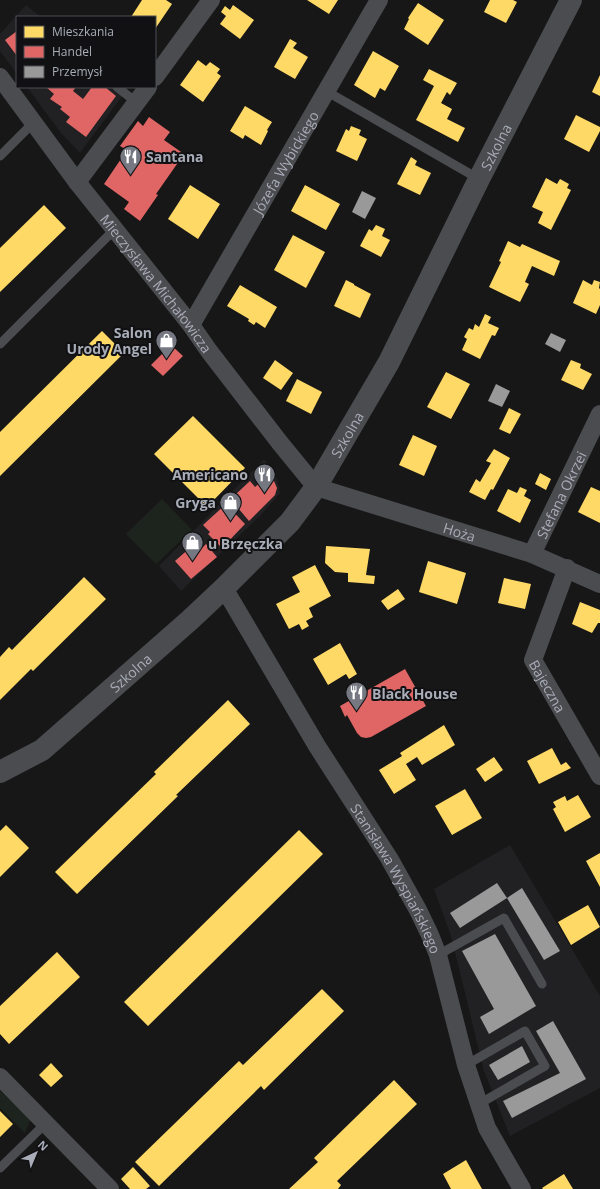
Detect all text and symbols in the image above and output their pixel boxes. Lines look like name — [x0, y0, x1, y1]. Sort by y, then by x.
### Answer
legend — [16, 16, 156, 88]
text: Mieszkania — [52, 23, 114, 40]
text: Handel — [52, 43, 92, 60]
text: Przemysł — [52, 63, 103, 80]
street label: Józefa Wybickiego — [247, 107, 322, 219]
street label: Szkolna — [476, 120, 515, 173]
restaurant icon: Santana — [118, 143, 144, 176]
place label: Santana — [146, 147, 204, 166]
street label: Mieczysława Michałowicza — [96, 210, 217, 356]
place label: Salon Urody Angel — [67, 323, 152, 358]
shop icon: Salon Urody Angel — [154, 327, 180, 360]
street label: Szkolna — [326, 408, 368, 461]
street label: Stefana Okrzei — [532, 448, 590, 542]
restaurant icon: Americano — [251, 461, 277, 494]
place label: Americano — [172, 465, 248, 484]
shop icon: Gryga — [218, 489, 244, 522]
place label: Gryga — [175, 493, 216, 512]
street label: Hoża — [441, 518, 478, 545]
shop icon: u Brzęczka — [179, 530, 205, 563]
place label: u Brzęczka — [208, 534, 283, 553]
street label: Szkolna — [105, 649, 155, 696]
street label: Bajeczna — [525, 656, 571, 716]
restaurant icon: Black House — [344, 680, 370, 713]
place label: Black House — [372, 684, 457, 703]
street label: Stanisława Wyspiańskiego — [347, 800, 446, 956]
north arrow — [16, 1133, 56, 1173]
text: N — [35, 1137, 52, 1154]

